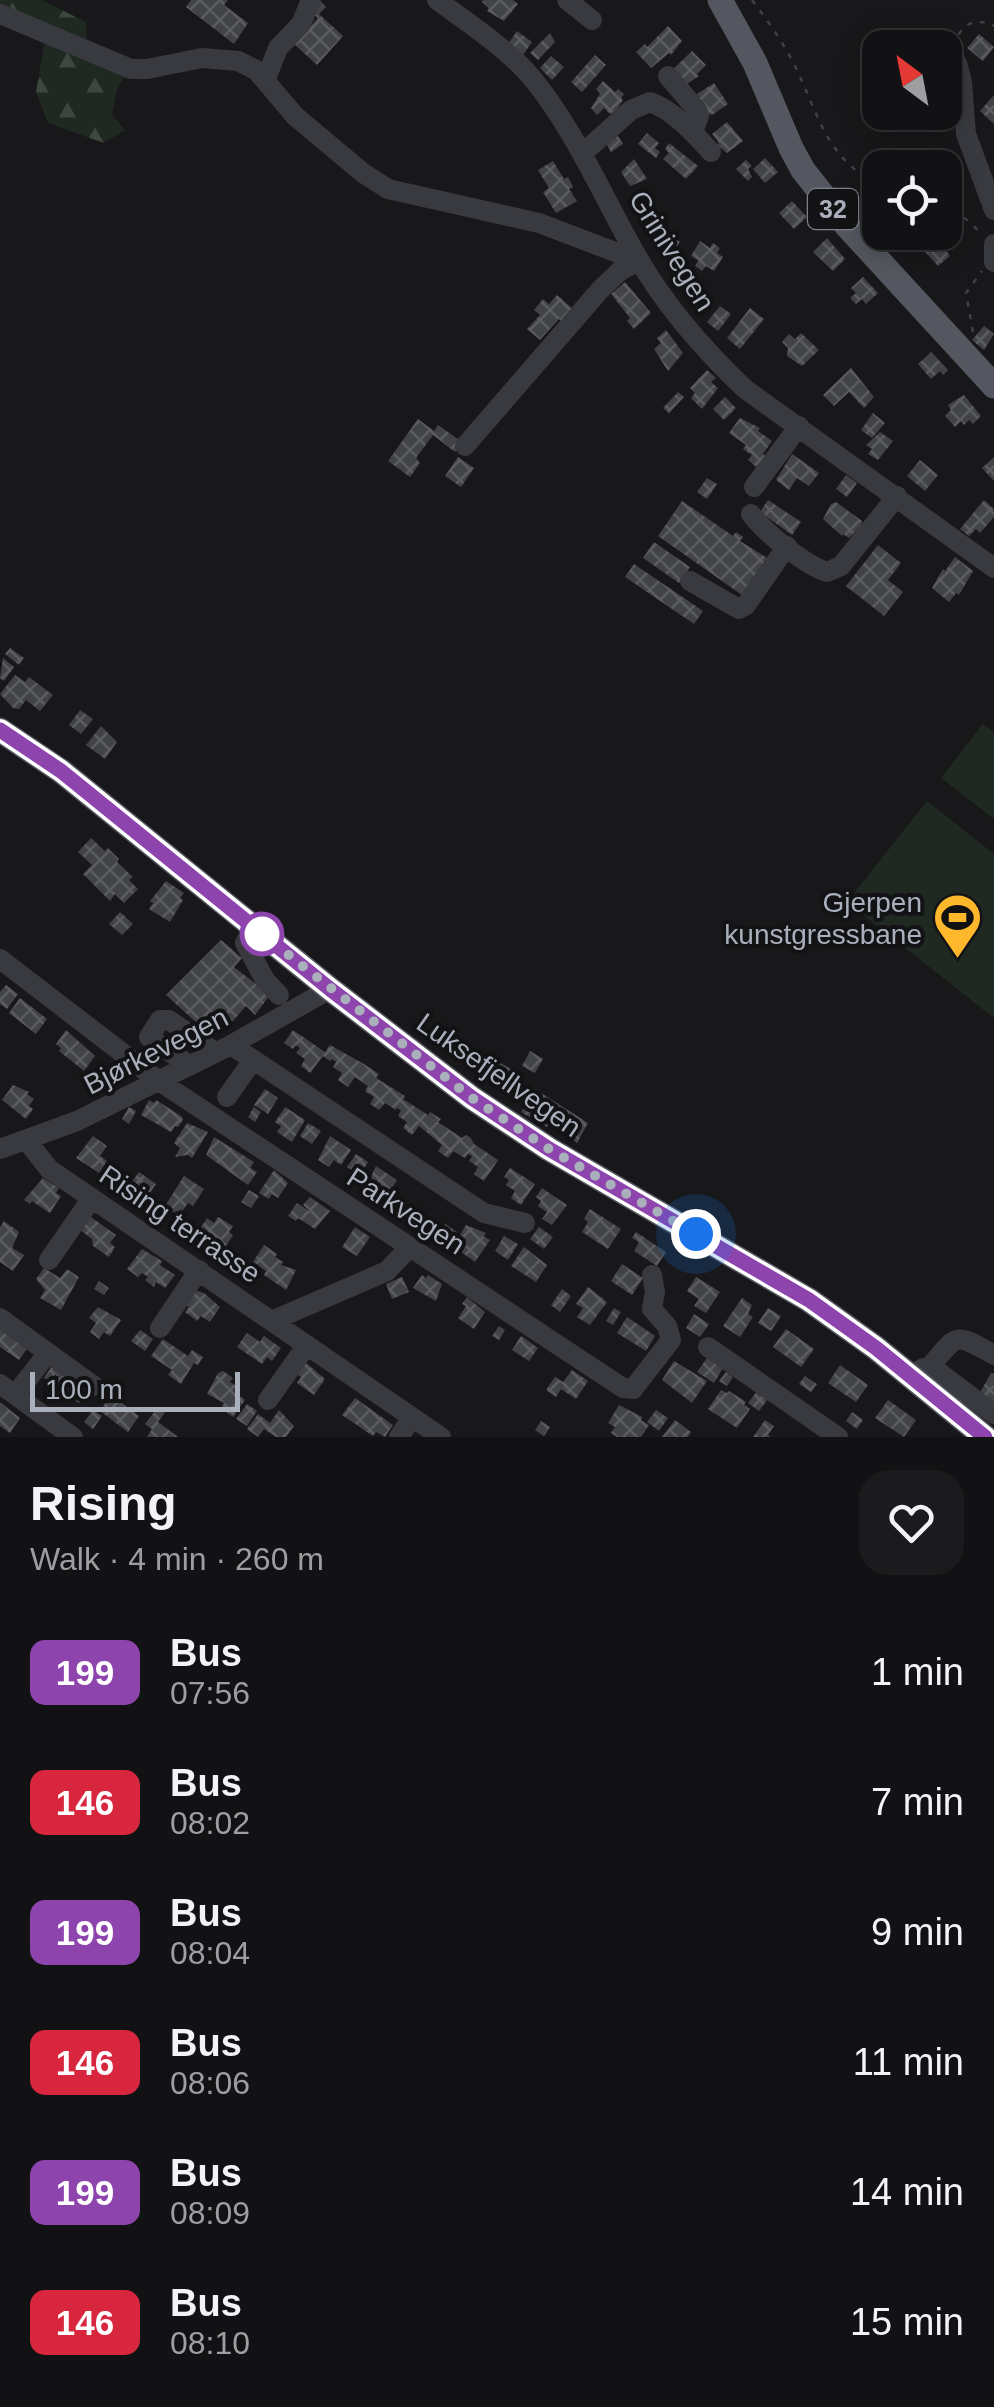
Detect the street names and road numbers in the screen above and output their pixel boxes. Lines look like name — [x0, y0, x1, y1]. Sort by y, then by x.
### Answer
street label: Grinivegen — [623, 185, 721, 317]
road number: 32 — [808, 189, 858, 229]
street label: Bjørkevegen — [79, 1002, 233, 1100]
street label: Luksefjellvegen — [411, 1007, 587, 1143]
street label: Rising terrasse — [94, 1159, 266, 1289]
street label: Parkvegen — [341, 1162, 471, 1260]

